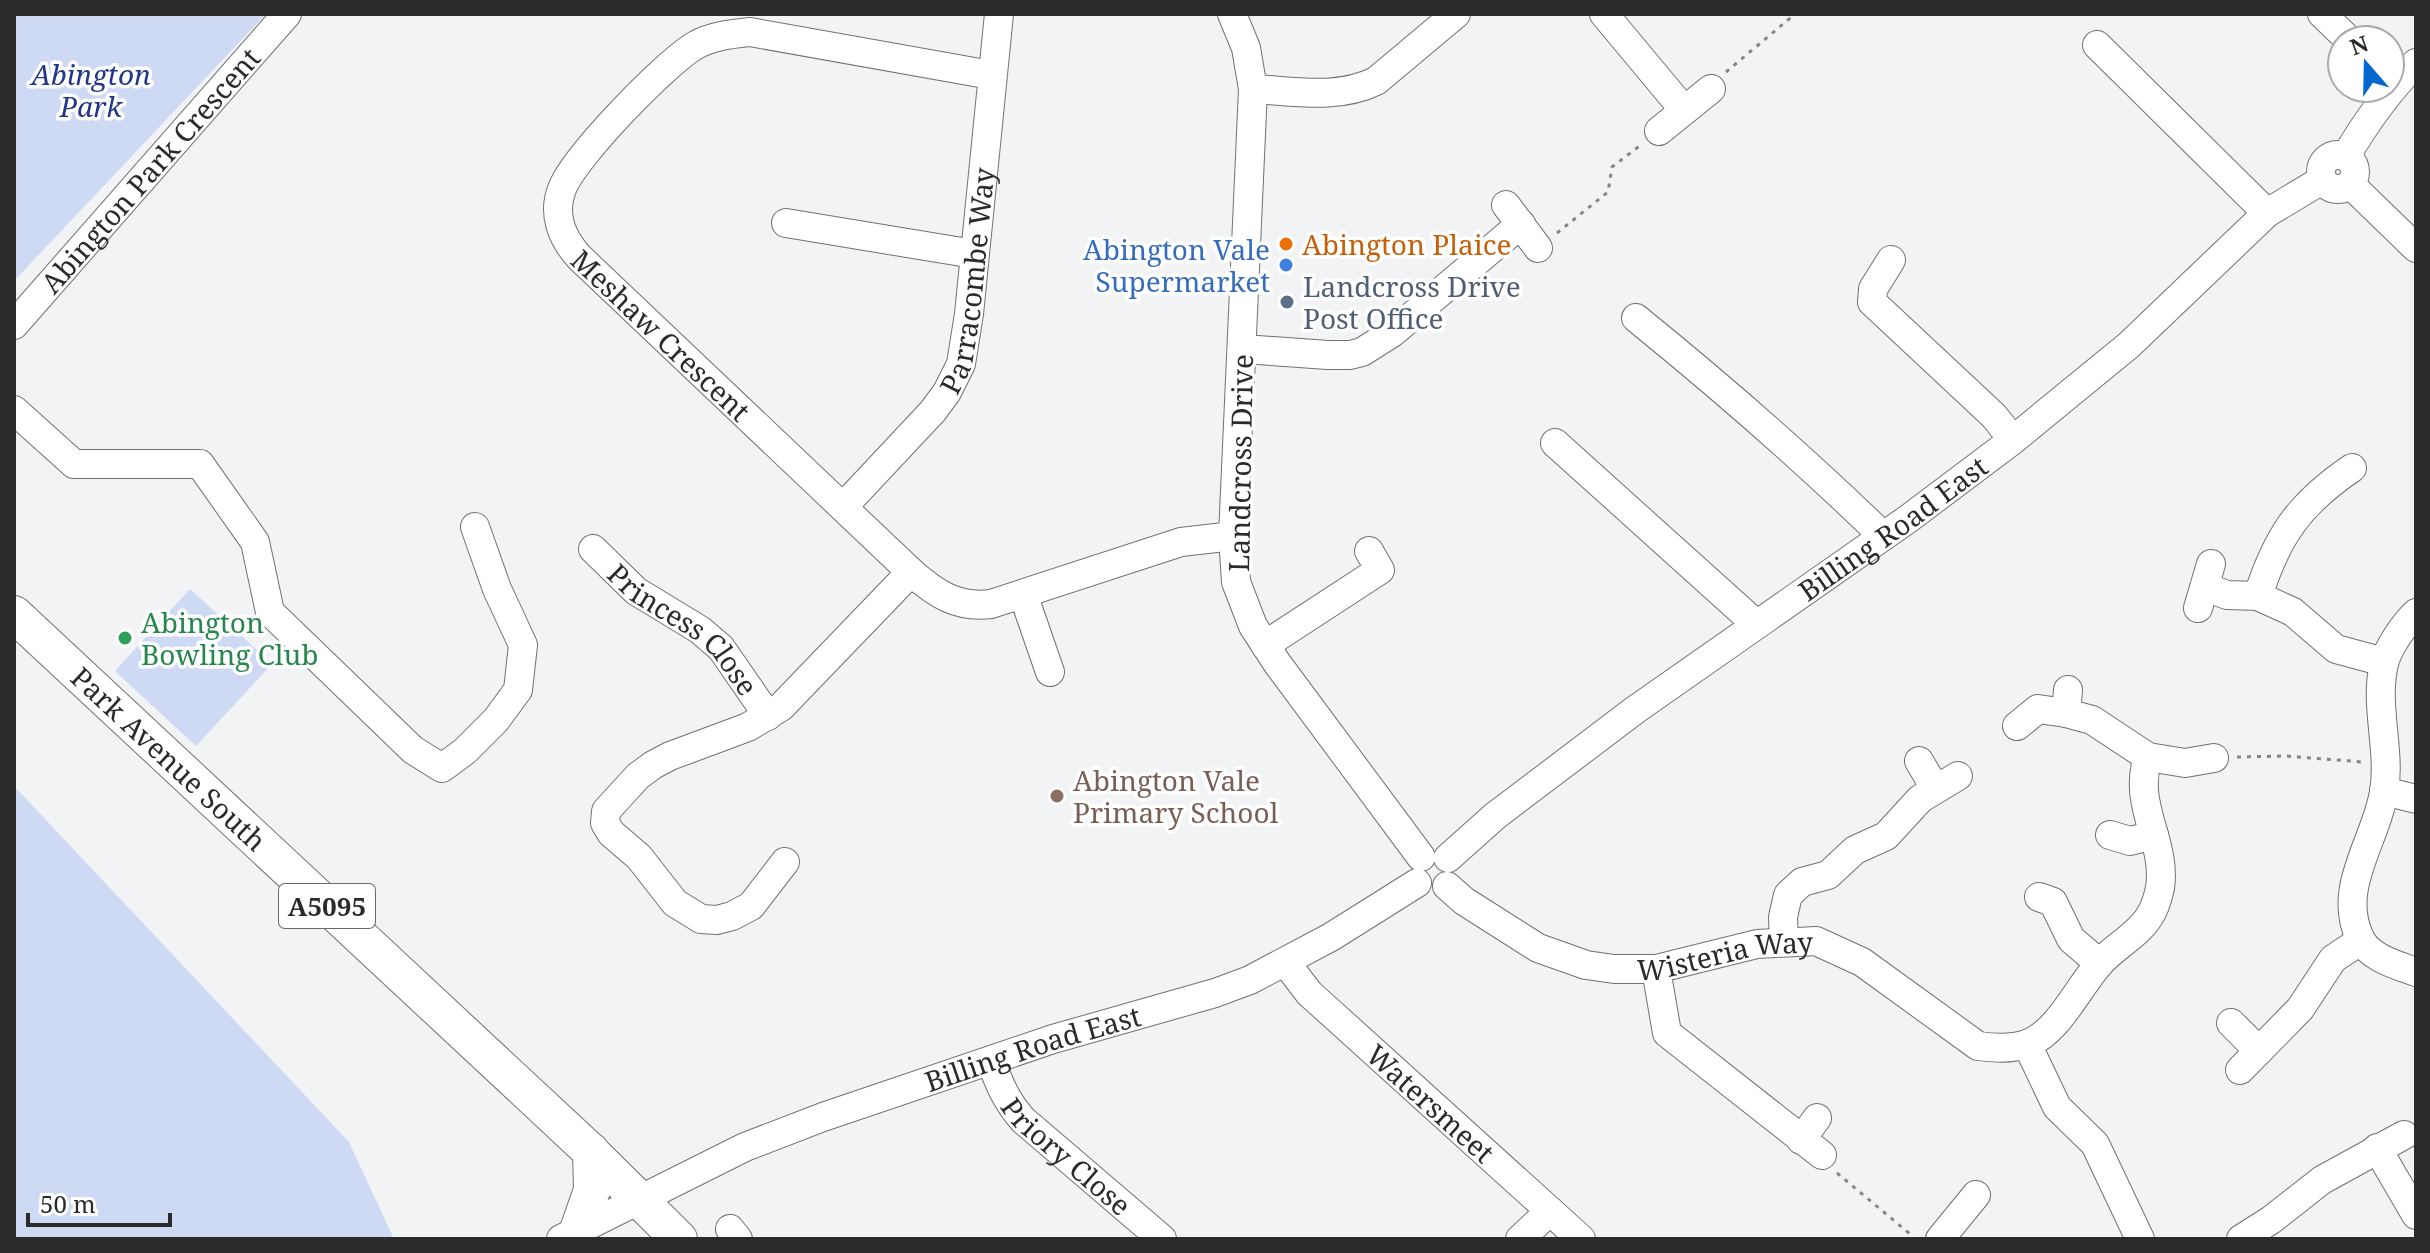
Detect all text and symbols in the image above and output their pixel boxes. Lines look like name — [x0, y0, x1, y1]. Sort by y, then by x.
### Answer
north arrow — [2326, 24, 2406, 104]
text: N — [2346, 27, 2372, 61]
street label: Abington Park Crescent — [32, 39, 268, 301]
park label: Abington Park — [29, 55, 151, 125]
street label: Parracombe Way — [930, 166, 1003, 400]
place label: Abington Plaice — [1302, 225, 1511, 263]
place label: Abington Vale Supermarket — [1083, 230, 1270, 300]
marker: Abington Plaice — [1277, 235, 1295, 253]
street label: Meshaw Crescent — [563, 241, 759, 429]
marker: Abington Vale Supermarket — [1277, 256, 1295, 274]
place label: Landcross Drive Post Office — [1303, 267, 1521, 337]
marker: Landcross Drive Post Office — [1278, 293, 1296, 311]
street label: Landcross Drive — [1219, 354, 1261, 572]
street label: Billing Road East — [1791, 447, 1995, 609]
street label: Princess Close — [600, 555, 767, 703]
place label: Abington Bowling Club — [141, 603, 319, 673]
marker: Abington Bowling Club — [116, 629, 134, 647]
street label: Park Avenue South — [63, 658, 275, 859]
place label: Abington Vale Primary School — [1073, 761, 1279, 831]
marker: Abington Vale Primary School — [1048, 787, 1066, 805]
road number: A5095 — [279, 884, 375, 928]
street label: Wisteria Way — [1637, 922, 1814, 988]
street label: Billing Road East — [920, 996, 1145, 1100]
street label: Watersmeet — [1359, 1035, 1503, 1171]
street label: Priory Close — [993, 1090, 1139, 1224]
scale bar — [28, 1177, 170, 1227]
text: 50 m — [40, 1187, 96, 1220]

